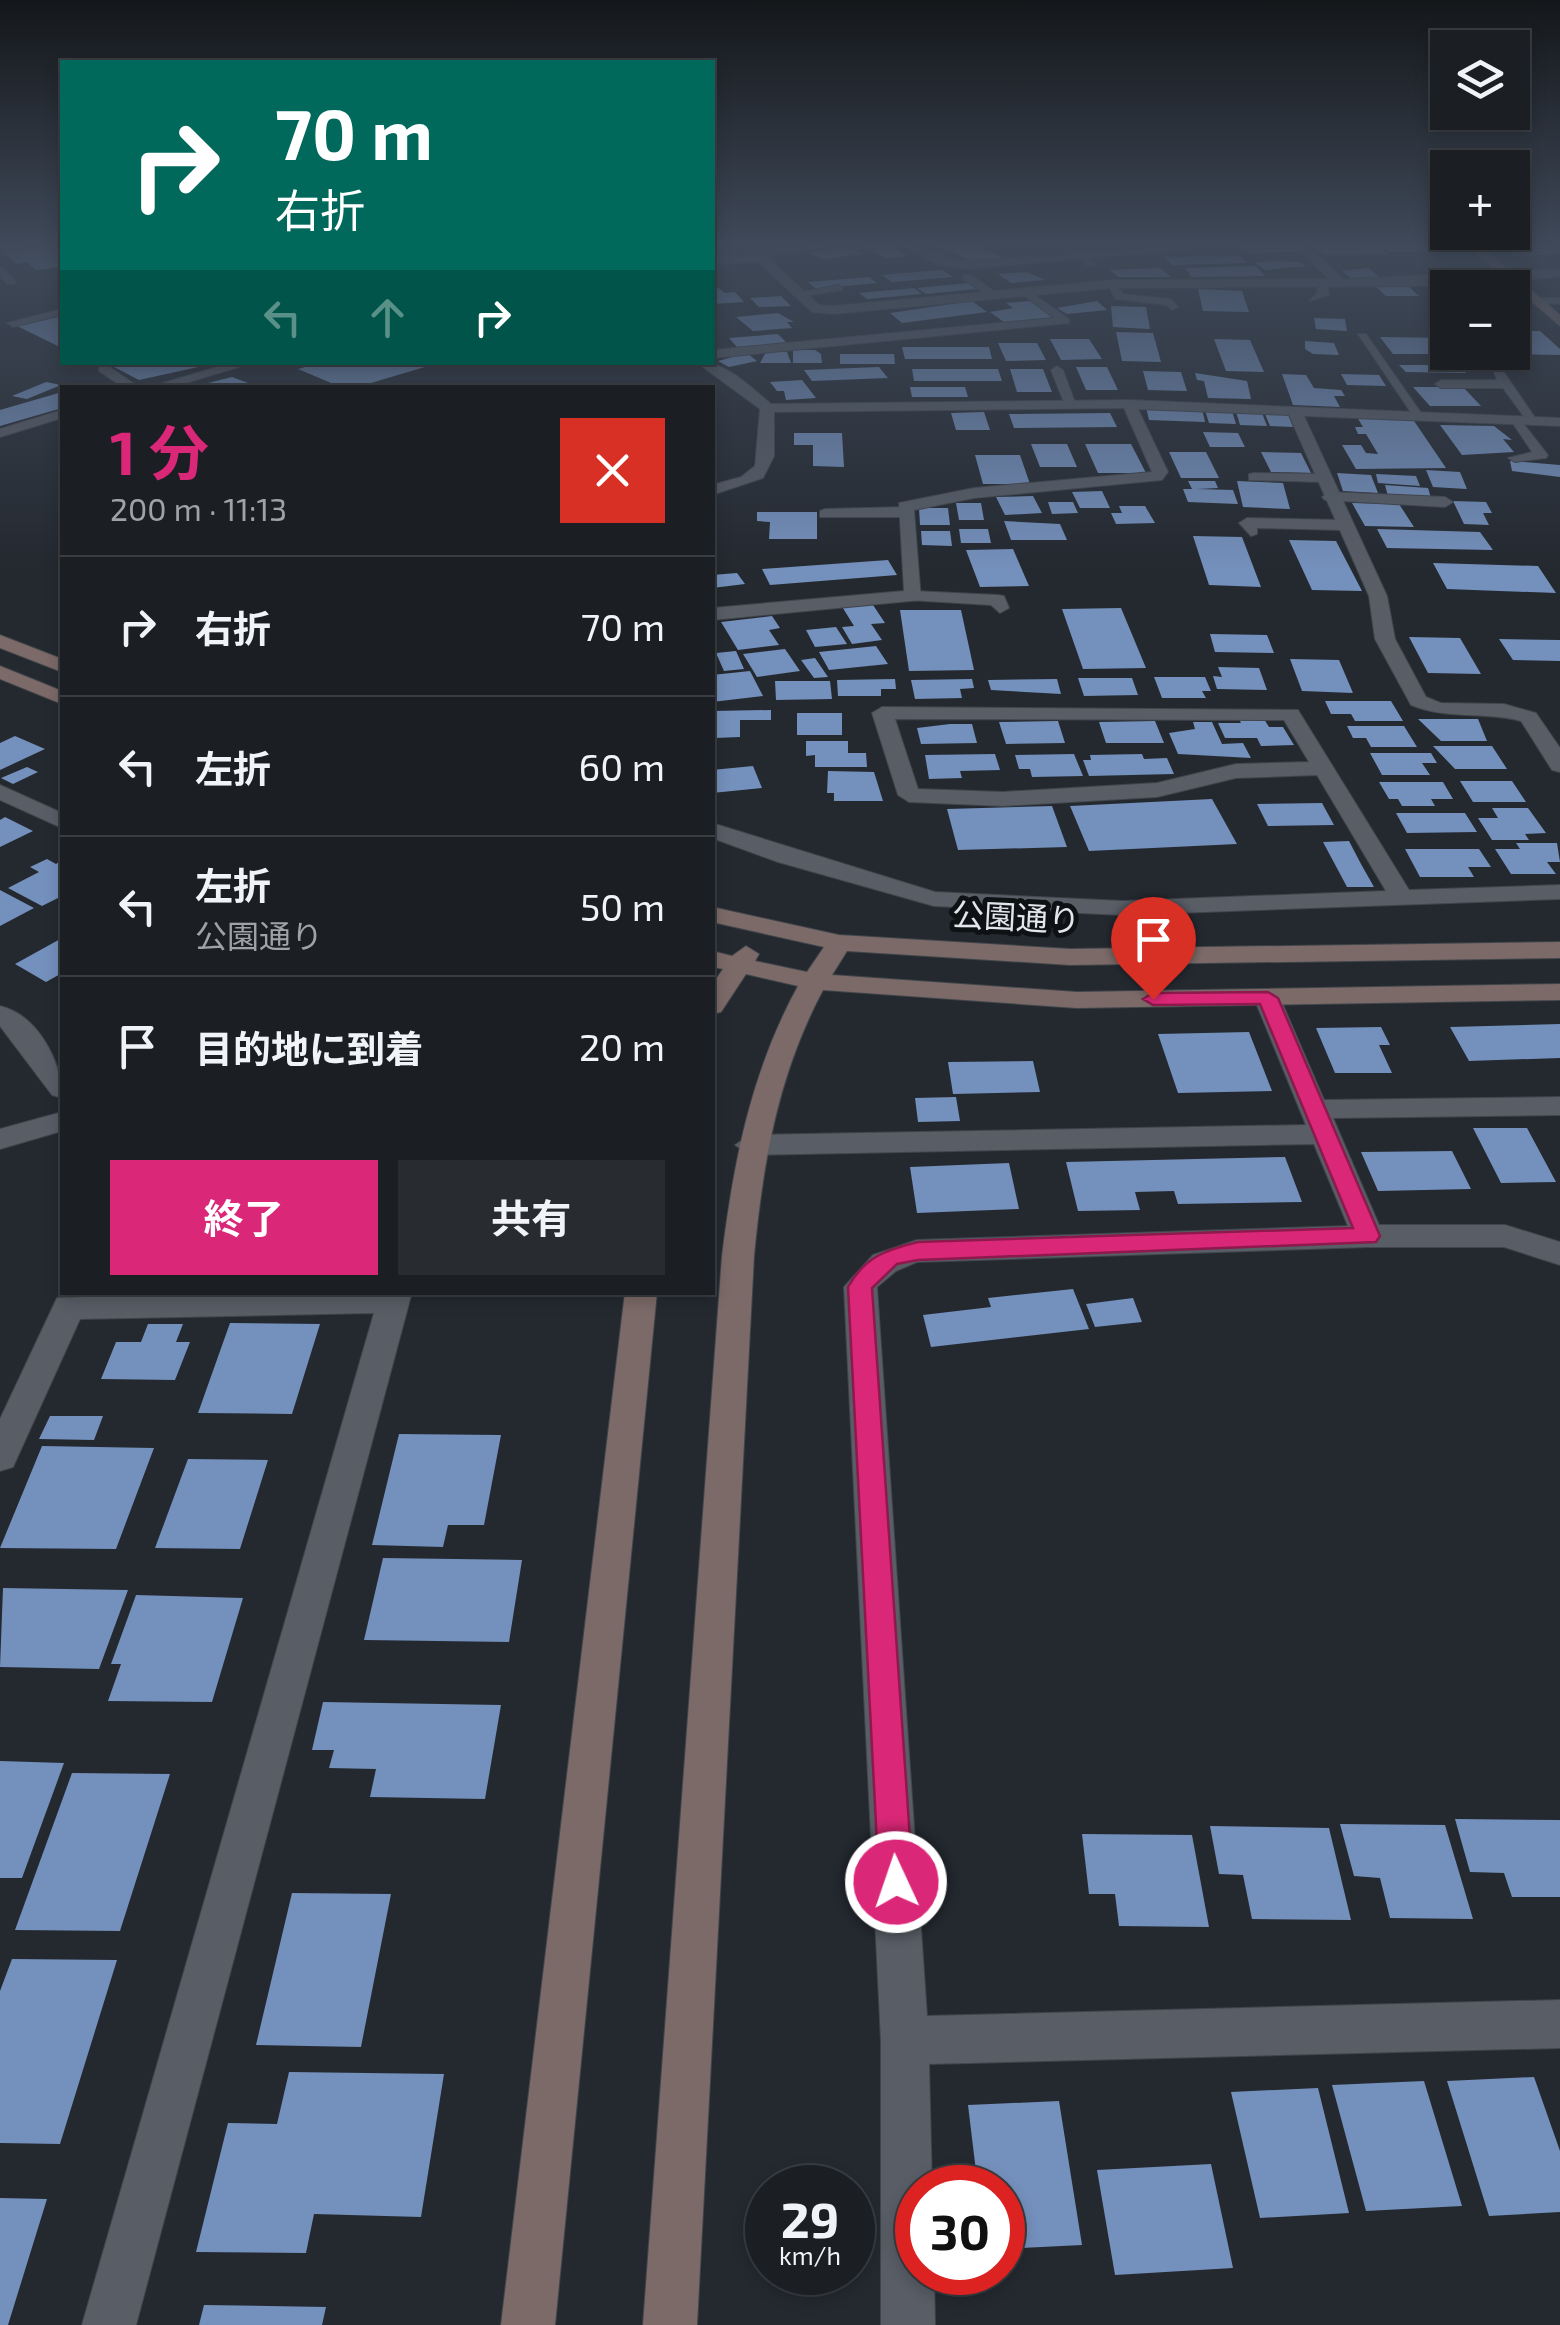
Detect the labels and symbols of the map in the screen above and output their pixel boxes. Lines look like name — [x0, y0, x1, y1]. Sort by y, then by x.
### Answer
street label: 公園通り — [951, 894, 1081, 938]
pin — [1111, 897, 1196, 1000]
position arrow — [844, 1830, 948, 1934]
speed limit sign: 30 — [895, 2165, 1025, 2295]

